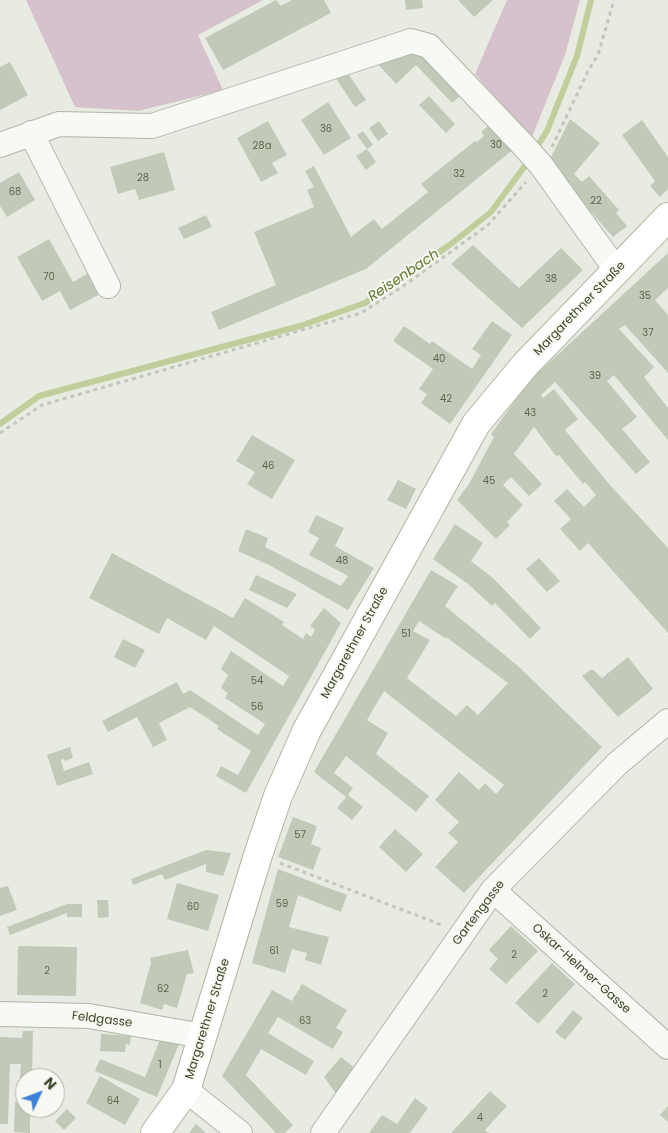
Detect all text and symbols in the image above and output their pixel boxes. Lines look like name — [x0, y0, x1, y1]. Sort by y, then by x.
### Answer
house number: 36 — [320, 123, 332, 135]
house number: 30 — [490, 139, 502, 151]
house number: 28a — [253, 140, 271, 152]
house number: 32 — [453, 168, 465, 180]
house number: 28 — [137, 172, 149, 184]
house number: 68 — [9, 186, 21, 198]
house number: 22 — [590, 195, 602, 207]
water label: Reisenbach — [365, 246, 443, 306]
street label: Margarethner Straße — [531, 259, 629, 359]
house number: 70 — [43, 271, 55, 283]
house number: 38 — [545, 273, 557, 285]
house number: 35 — [639, 290, 651, 302]
house number: 37 — [642, 327, 654, 339]
house number: 40 — [433, 353, 445, 365]
house number: 39 — [589, 370, 601, 382]
house number: 42 — [440, 393, 452, 405]
house number: 43 — [524, 407, 536, 419]
house number: 46 — [262, 460, 274, 472]
house number: 45 — [483, 475, 495, 487]
house number: 48 — [336, 555, 348, 567]
street label: Margarethner Straße — [318, 585, 392, 701]
house number: 51 — [401, 628, 411, 640]
house number: 54 — [251, 675, 263, 687]
house number: 56 — [251, 701, 263, 713]
house number: 57 — [294, 829, 306, 841]
street label: Gartengasse — [450, 878, 508, 948]
house number: 59 — [276, 898, 288, 910]
house number: 60 — [187, 901, 199, 913]
street label: Oskar-Helmer-Gasse — [529, 921, 633, 1017]
house number: 61 — [269, 945, 279, 957]
house number: 2 — [511, 949, 517, 961]
street label: Margarethner Straße — [183, 957, 233, 1081]
house number: 2 — [44, 965, 50, 977]
house number: 62 — [157, 983, 169, 995]
house number: 2 — [542, 988, 548, 1000]
street label: Feldgasse — [71, 1009, 133, 1031]
house number: 63 — [299, 1015, 311, 1027]
house number: 1 — [158, 1059, 162, 1071]
north arrow — [15, 1068, 65, 1118]
text: N — [39, 1073, 61, 1094]
house number: 64 — [107, 1095, 119, 1107]
house number: 4 — [477, 1112, 483, 1124]

